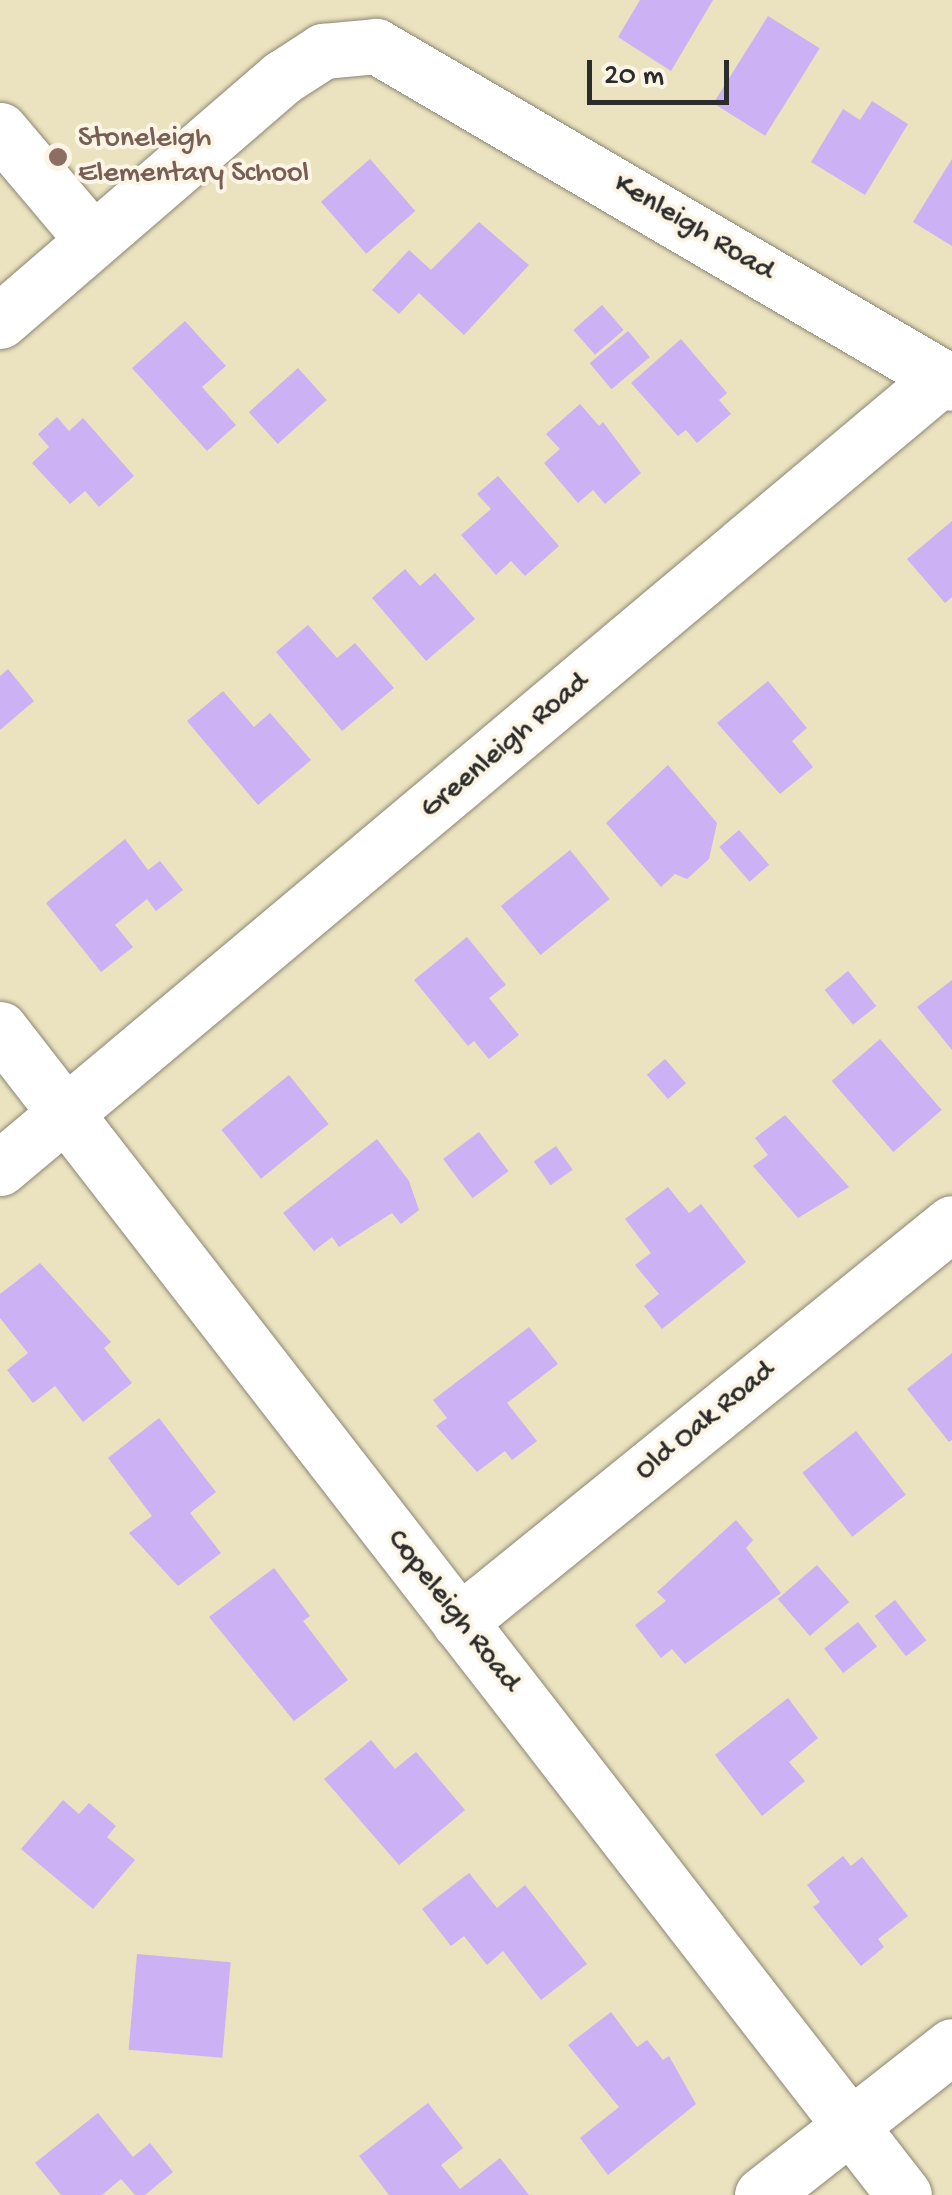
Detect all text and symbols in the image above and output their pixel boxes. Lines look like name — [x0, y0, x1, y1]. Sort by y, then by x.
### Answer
scale bar — [592, 40, 734, 102]
text: 20 m — [604, 60, 664, 95]
place label: Stoneleigh Elementary School — [78, 122, 309, 192]
marker: Stoneleigh Elementary School — [47, 146, 69, 168]
street label: Kenleigh Road — [606, 167, 780, 291]
street label: Greenleigh Road — [414, 666, 598, 828]
street label: Old Oak Road — [629, 1354, 783, 1490]
street label: Copeleigh Road — [377, 1524, 527, 1700]

